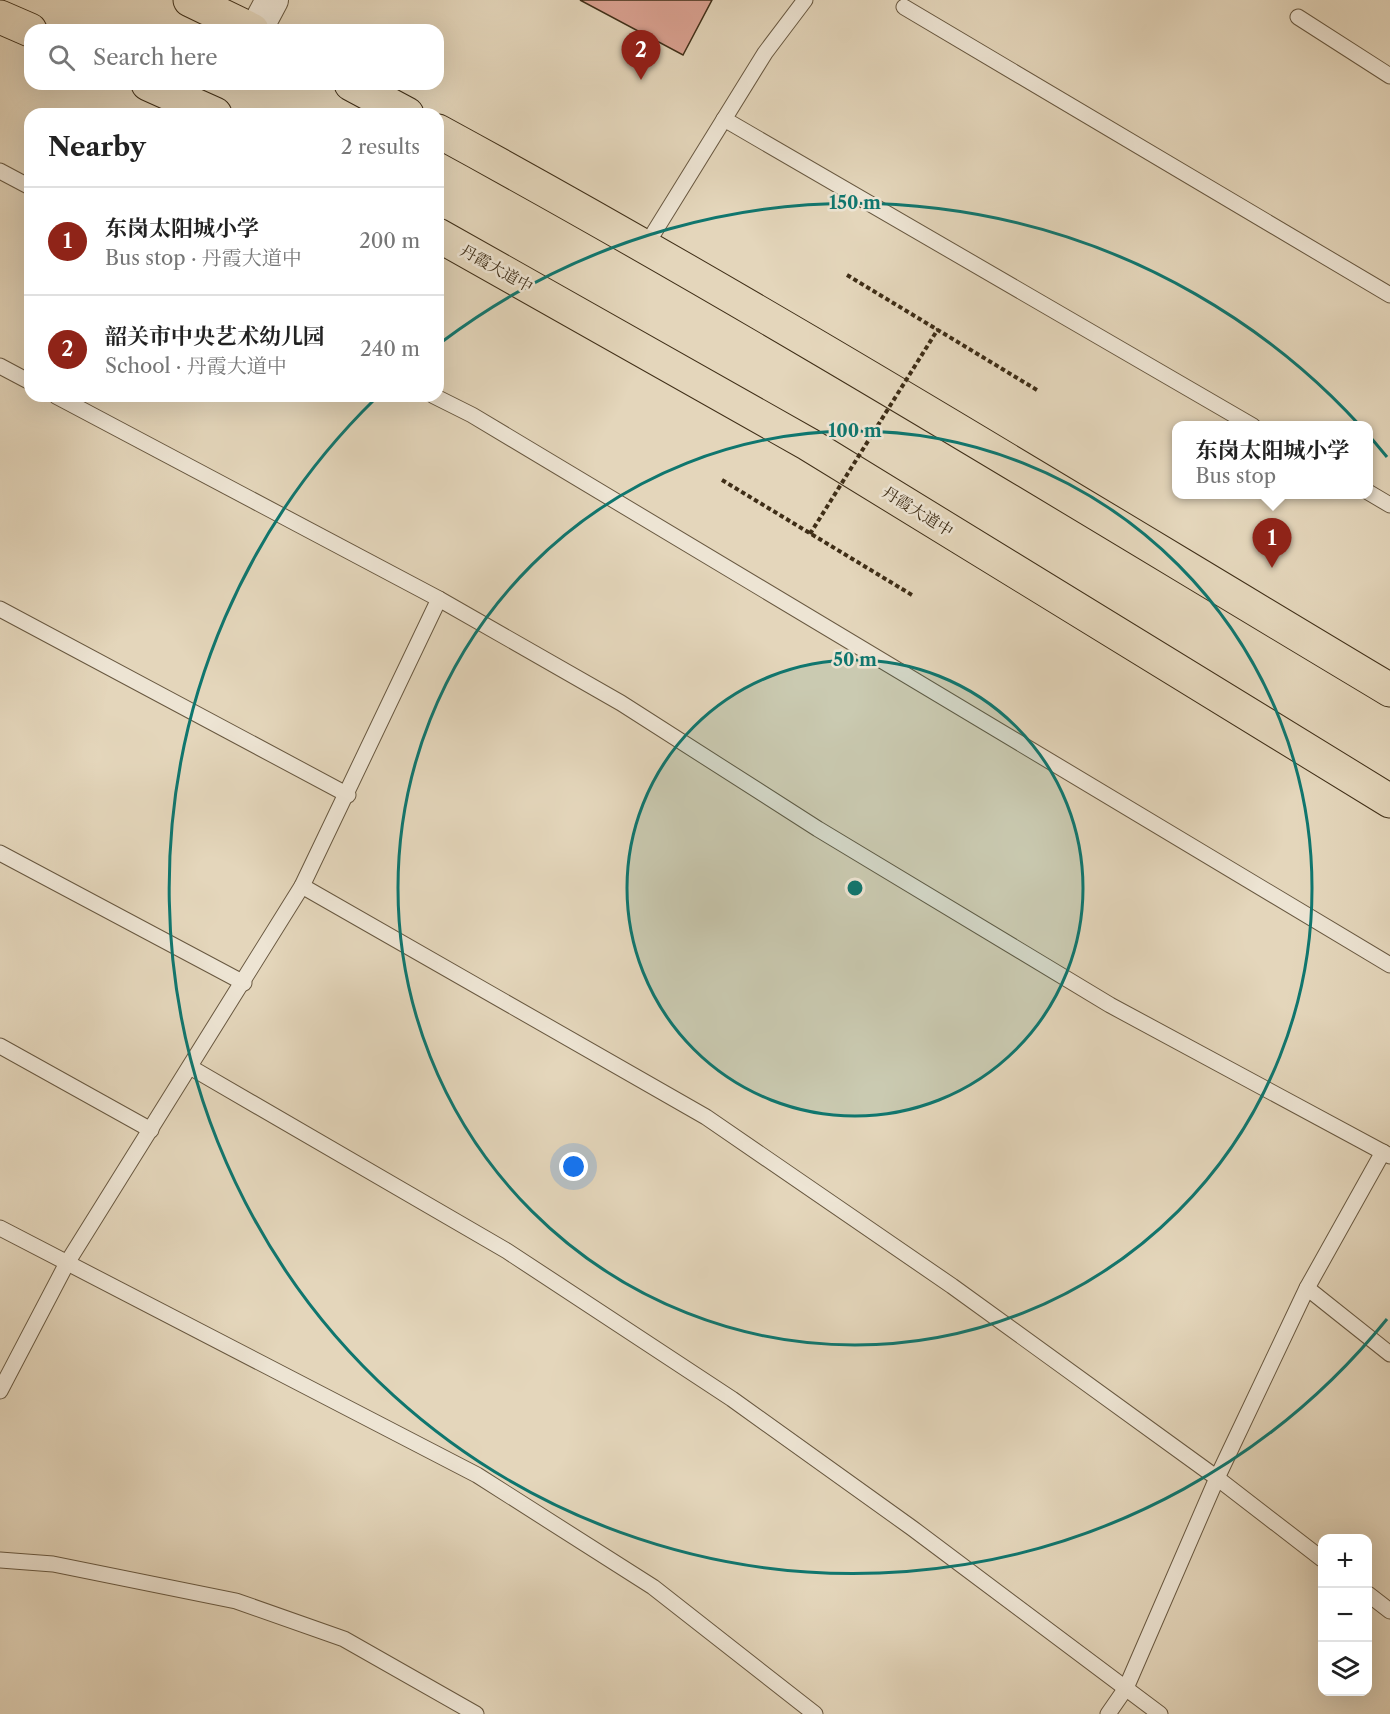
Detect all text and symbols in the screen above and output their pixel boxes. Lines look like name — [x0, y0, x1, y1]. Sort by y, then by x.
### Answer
search box — [24, 24, 444, 90]
pin: 2 — [622, 31, 660, 80]
icon: search — [45, 41, 78, 74]
text: Search here — [93, 44, 218, 71]
text: Nearby — [48, 131, 146, 163]
text: 2 results — [341, 135, 420, 159]
text: 150 m — [829, 192, 881, 214]
text: 东岗太阳城小学 — [105, 215, 259, 242]
text: 1 — [63, 229, 72, 253]
text: 200 m — [359, 229, 420, 253]
street label: 丹霞大道中 — [457, 240, 537, 296]
text: Bus stop · 丹霞大道中 — [105, 246, 302, 270]
text: 韶关市中央艺术幼儿园 — [105, 323, 325, 350]
text: 2 — [62, 337, 73, 361]
text: 240 m — [360, 337, 420, 361]
text: School · 丹霞大道中 — [105, 354, 287, 378]
text: 100 m — [828, 420, 882, 442]
popup — [1172, 421, 1373, 499]
text: 东岗太阳城小学 — [1195, 437, 1350, 464]
text: Bus stop — [1195, 464, 1276, 488]
street label: 丹霞大道中 — [879, 481, 957, 541]
pin: 1 — [1252, 518, 1292, 568]
text: 50 m — [833, 649, 877, 671]
centre of rings — [845, 878, 865, 898]
your location — [559, 1152, 588, 1181]
map controls — [1318, 1534, 1372, 1696]
button: + — [1318, 1534, 1372, 1588]
button: − — [1318, 1588, 1372, 1642]
button: layers — [1318, 1642, 1372, 1696]

